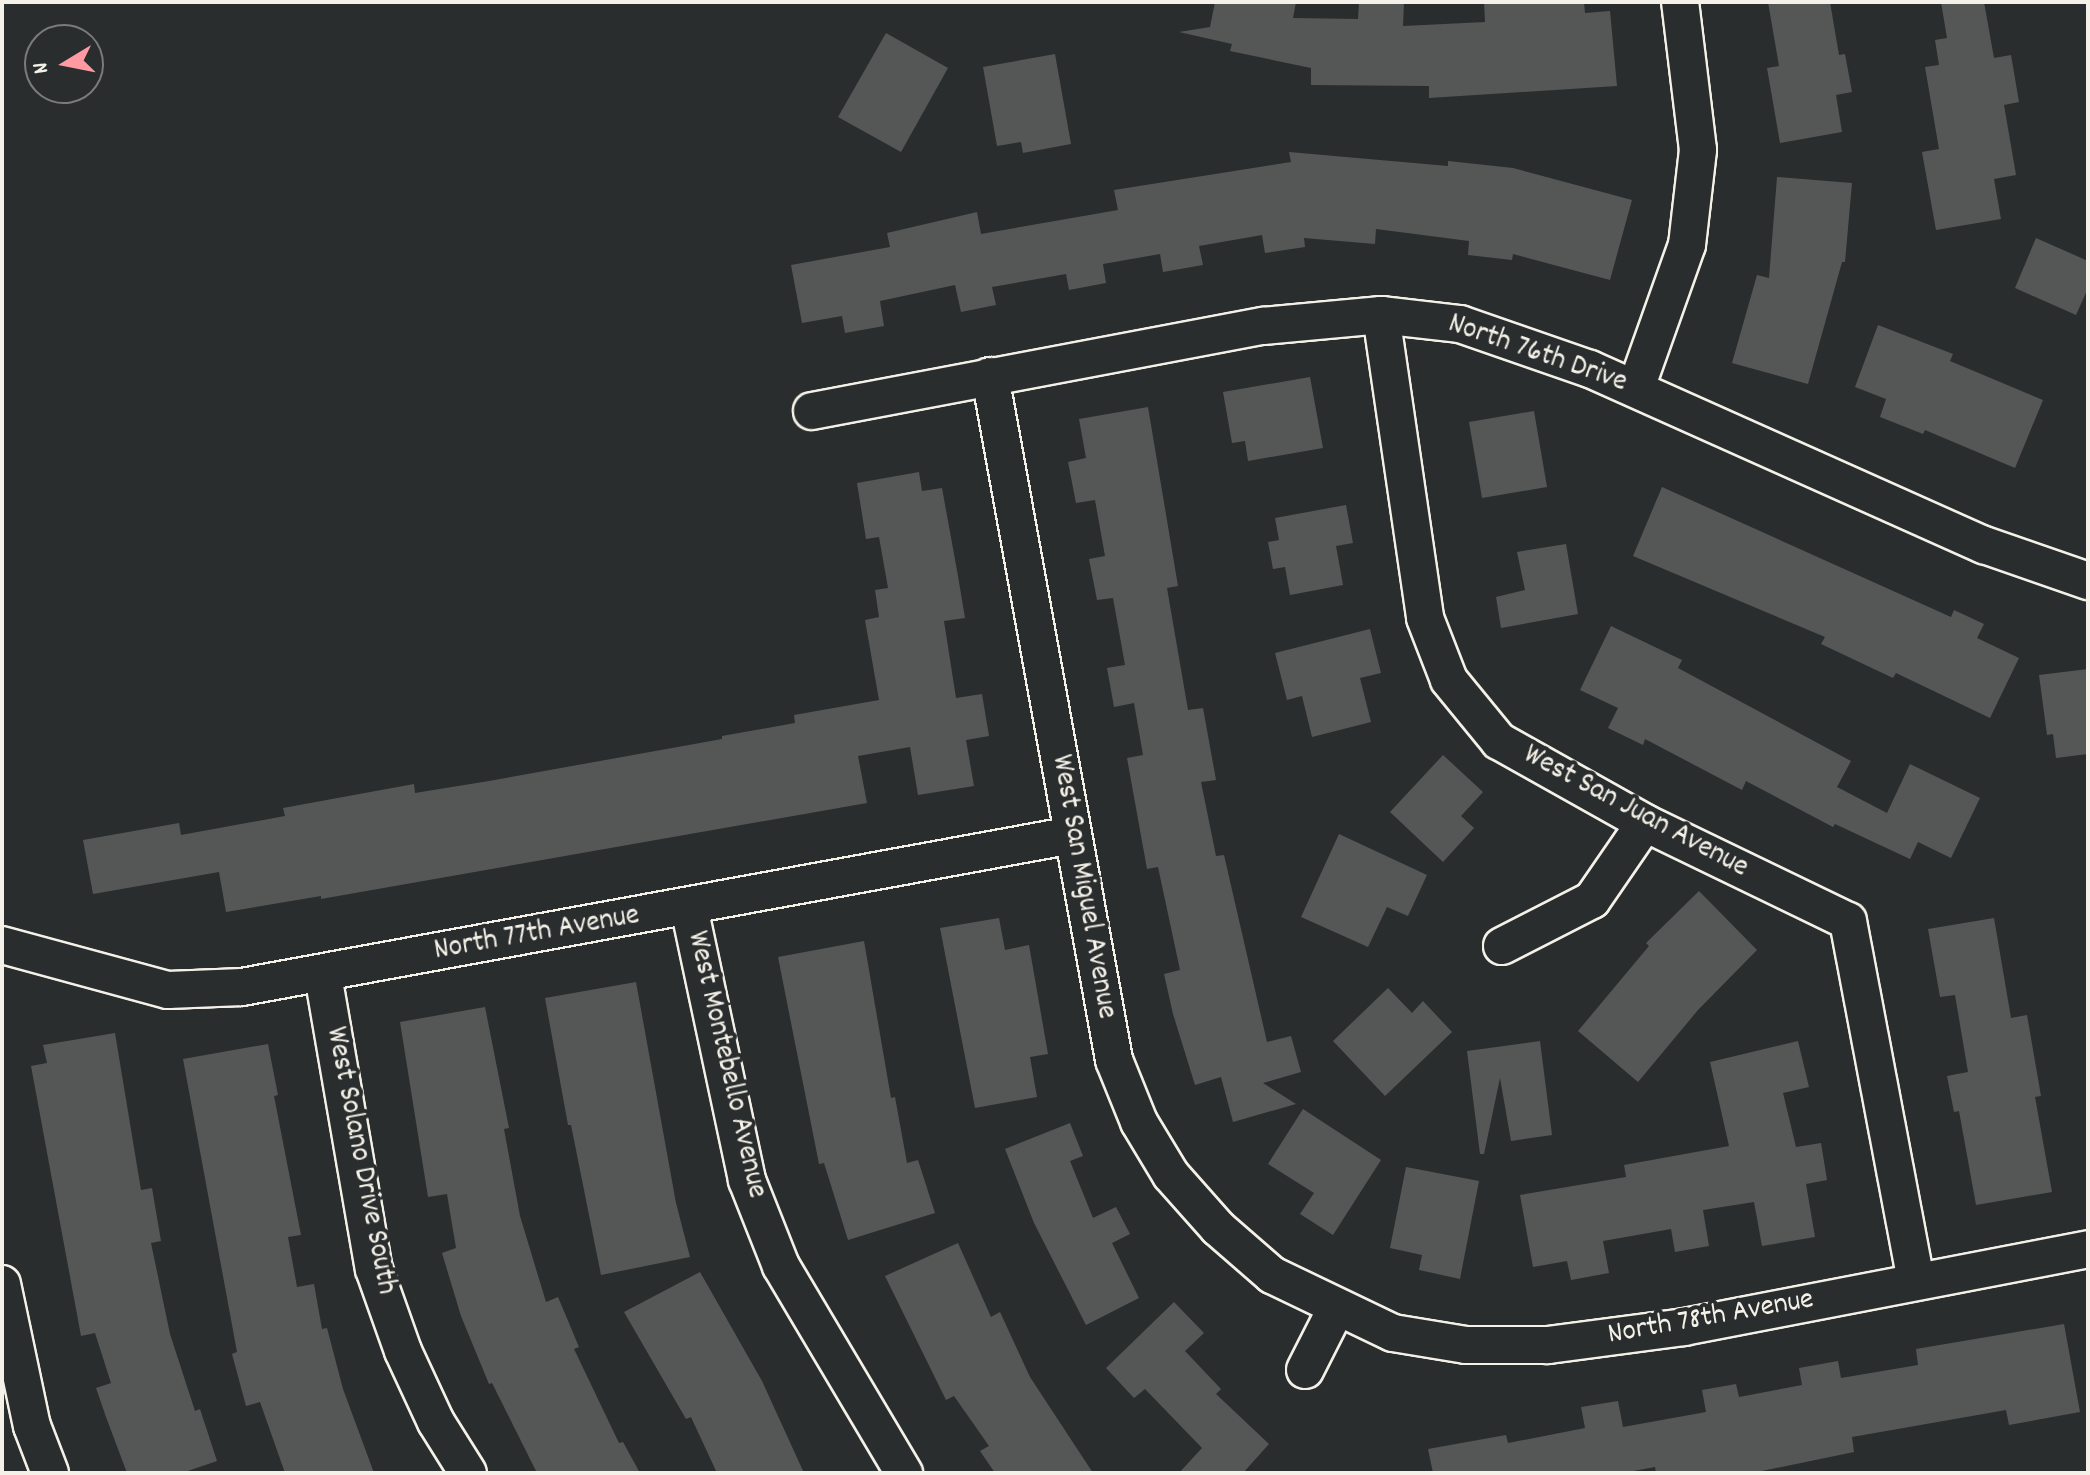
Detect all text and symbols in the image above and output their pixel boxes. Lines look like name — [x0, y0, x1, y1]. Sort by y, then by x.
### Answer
north arrow — [24, 24, 104, 104]
text: N — [26, 60, 58, 76]
street label: North 76th Drive — [1443, 308, 1631, 402]
street label: West San Juan Avenue — [1516, 738, 1754, 888]
street label: West San Miguel Avenue — [1041, 752, 1123, 1022]
street label: North 77th Avenue — [432, 899, 642, 971]
street label: West Montebello Avenue — [677, 928, 773, 1202]
street label: West Solano Drive South — [315, 1024, 403, 1298]
street label: North 78th Avenue — [1605, 1283, 1817, 1355]

